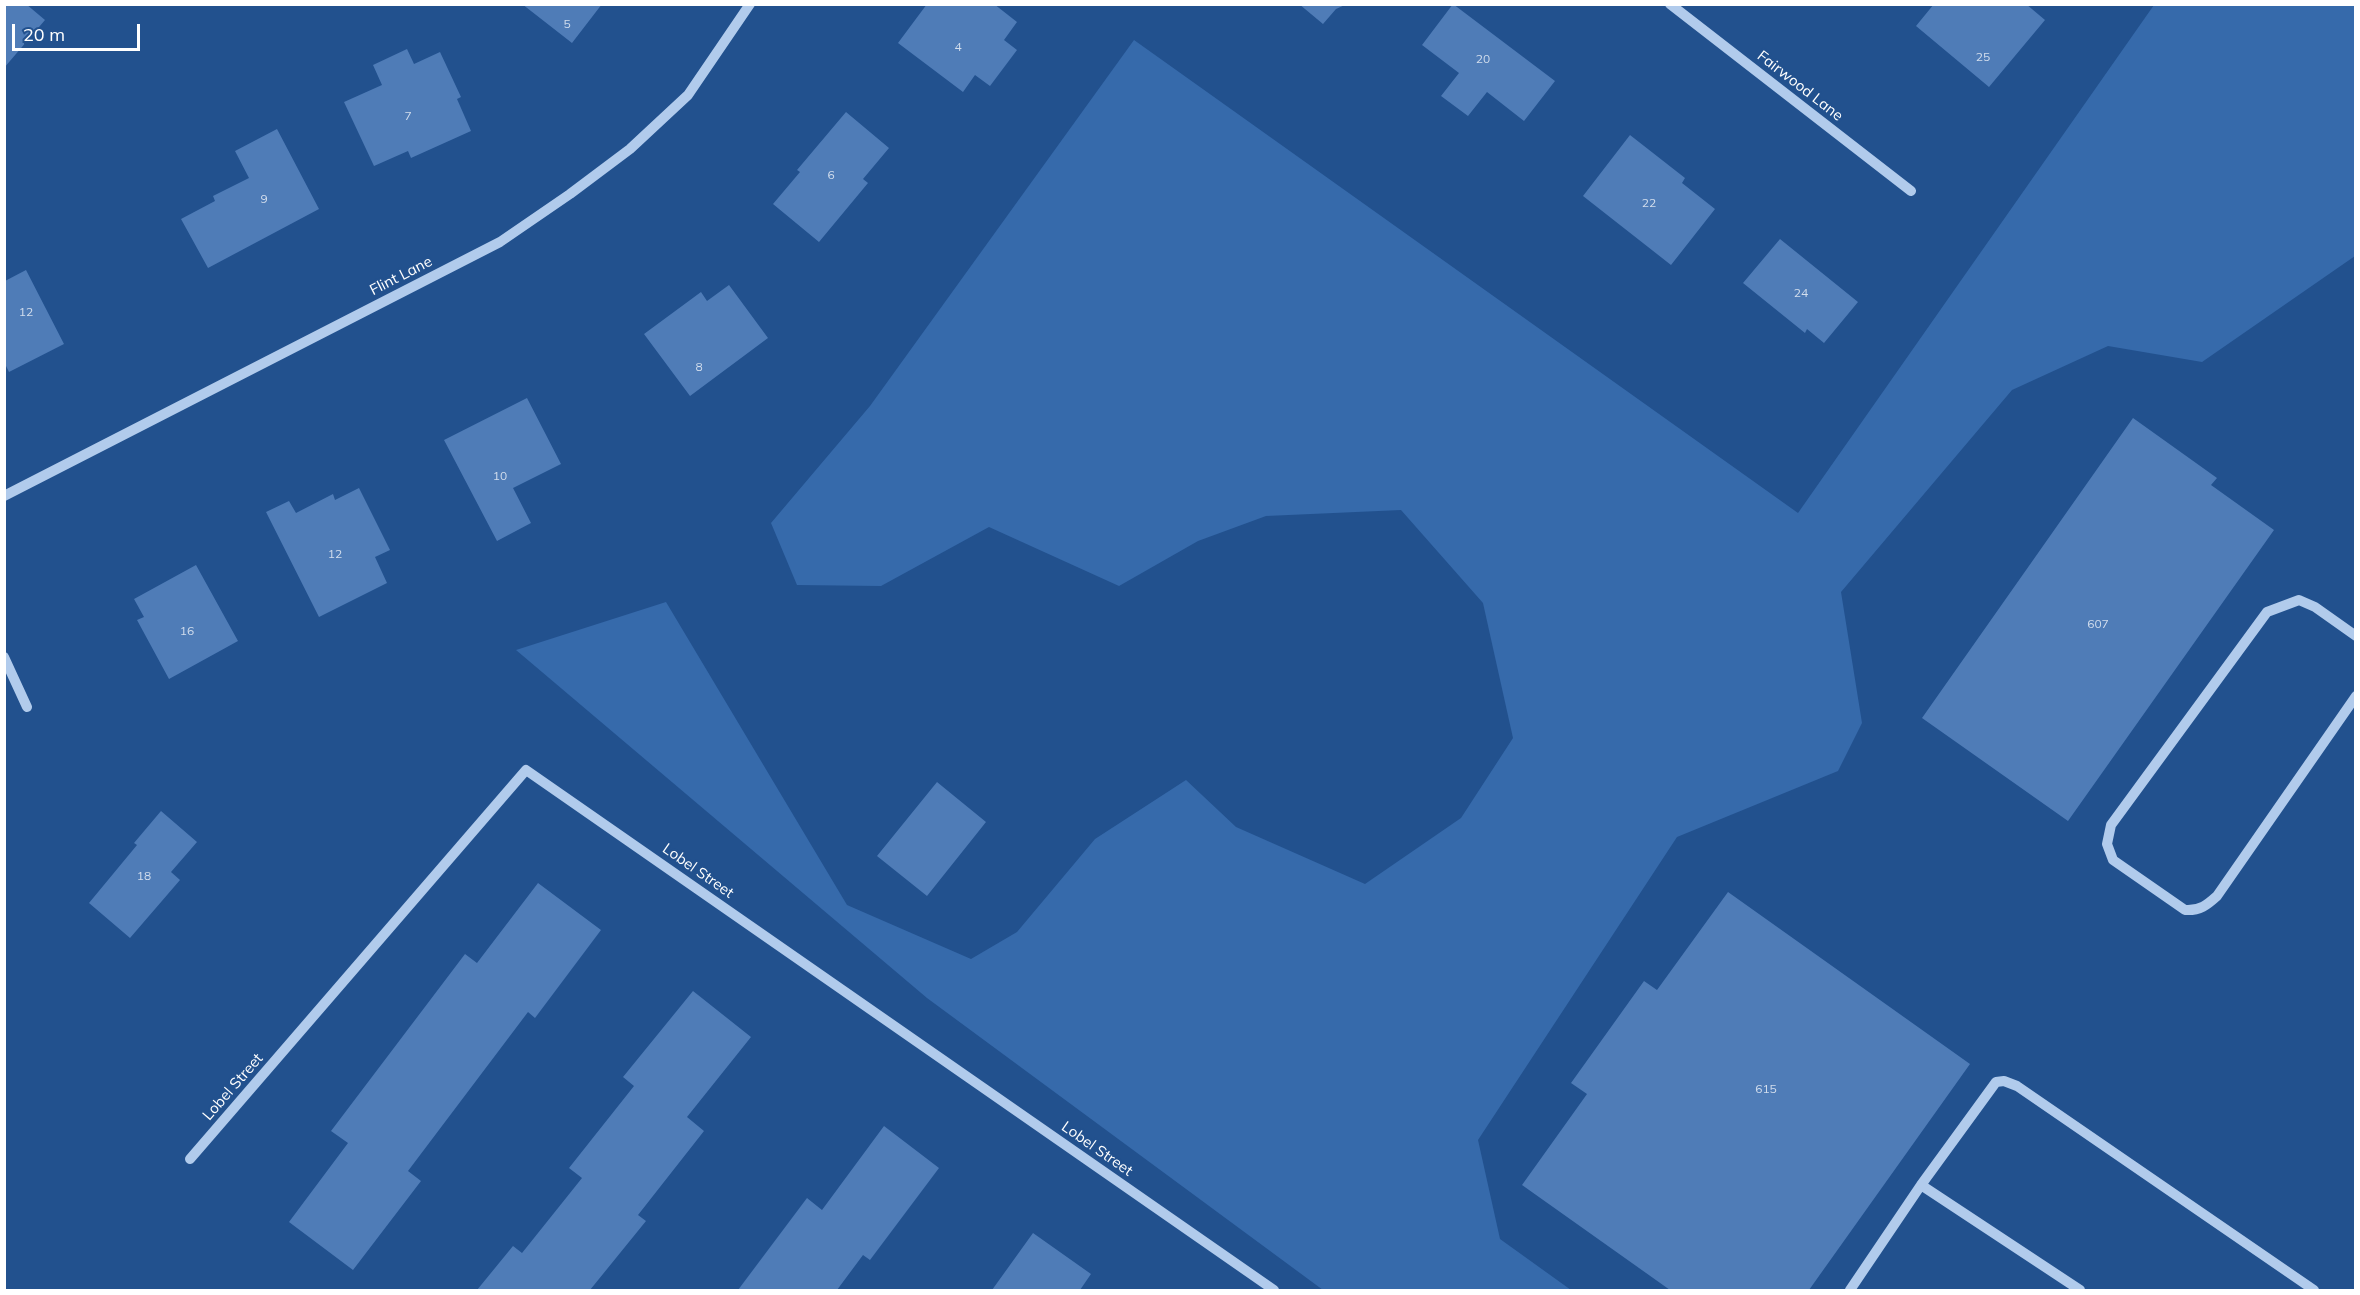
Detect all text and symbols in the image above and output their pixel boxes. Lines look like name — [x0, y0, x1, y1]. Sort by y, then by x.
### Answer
scale bar — [15, 12, 142, 50]
house number: 5 — [563, 17, 571, 31]
text: 20 m — [23, 23, 65, 46]
house number: 4 — [954, 40, 962, 54]
street label: Fairwood Lane — [1754, 47, 1846, 125]
house number: 25 — [1976, 50, 1990, 64]
house number: 20 — [1476, 52, 1490, 66]
house number: 7 — [404, 109, 412, 123]
house number: 6 — [827, 168, 835, 182]
house number: 9 — [260, 192, 268, 206]
house number: 22 — [1642, 196, 1656, 210]
street label: Flint Lane — [367, 253, 435, 299]
house number: 24 — [1794, 286, 1808, 300]
house number: 12 — [19, 305, 33, 319]
house number: 8 — [695, 360, 703, 374]
house number: 10 — [493, 469, 507, 483]
house number: 12 — [328, 547, 342, 561]
house number: 607 — [2087, 617, 2109, 631]
house number: 16 — [180, 624, 194, 638]
street label: Lobel Street — [659, 840, 737, 902]
house number: 18 — [137, 869, 151, 883]
street label: Lobel Street — [199, 1050, 267, 1124]
house number: 615 — [1755, 1082, 1777, 1096]
street label: Lobel Street — [1058, 1118, 1136, 1180]

